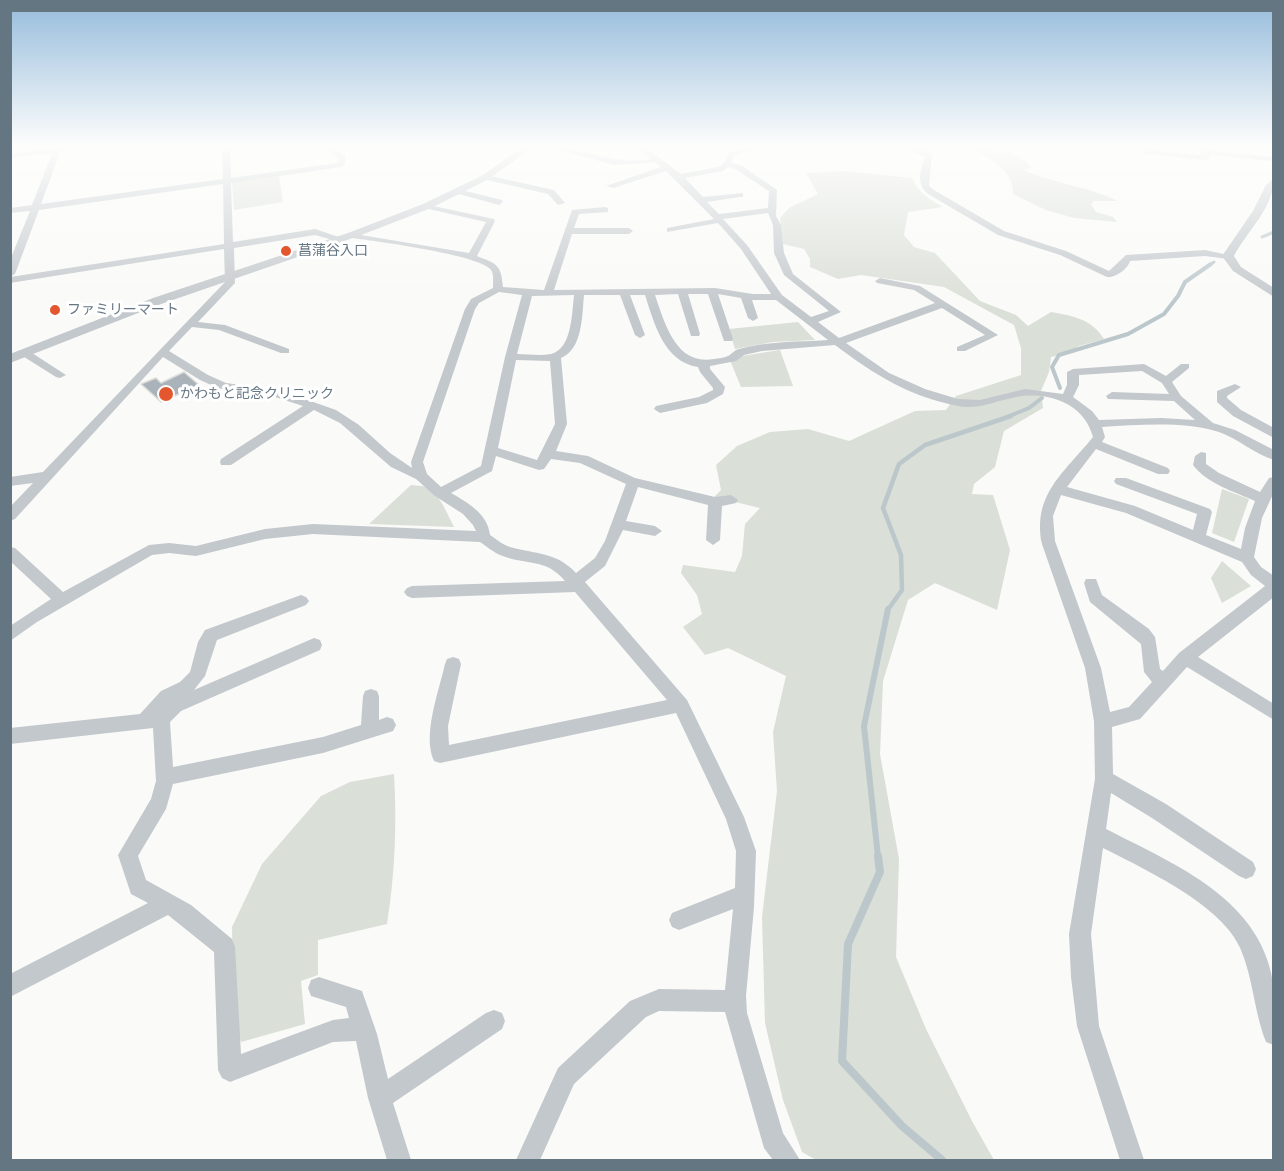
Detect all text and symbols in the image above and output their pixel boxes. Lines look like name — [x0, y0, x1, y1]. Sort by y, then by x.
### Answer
place label: 菖蒲谷入口 — [298, 243, 368, 259]
marker: 菖蒲谷入口 — [279, 244, 293, 258]
place label: ファミリーマート — [67, 302, 179, 318]
marker: ファミリーマート — [48, 303, 62, 317]
marker: かわもと記念クリニック — [157, 385, 175, 403]
place label: かわもと記念クリニック — [180, 386, 334, 402]

